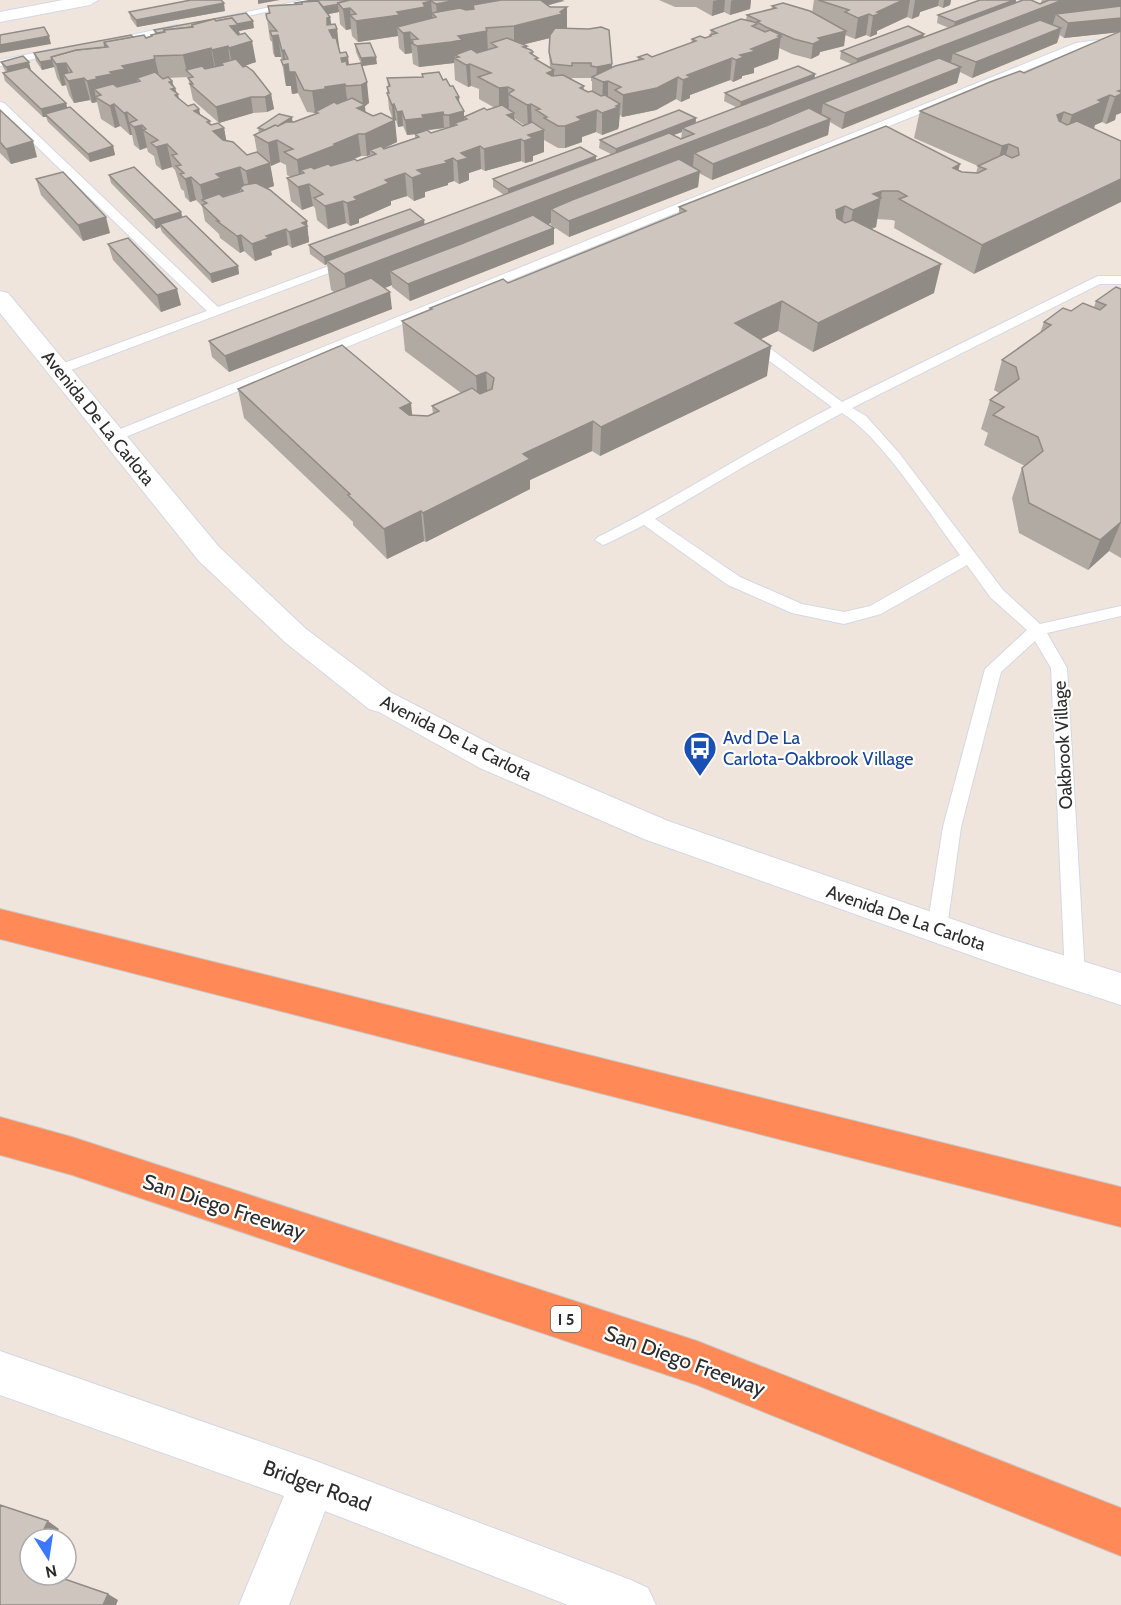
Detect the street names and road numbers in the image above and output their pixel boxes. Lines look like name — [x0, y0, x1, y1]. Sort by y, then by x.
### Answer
street label: Avenida De La Carlota — [37, 346, 159, 490]
street label: Oakbrook Village — [1049, 680, 1077, 810]
street label: Avenida De La Carlota — [377, 690, 536, 786]
street label: Avenida De La Carlota — [823, 880, 989, 956]
street label: San Diego Freeway — [140, 1168, 309, 1245]
road number: I 5 — [551, 1306, 581, 1332]
street label: San Diego Freeway — [601, 1320, 769, 1401]
street label: Bridger Road — [260, 1454, 375, 1517]

